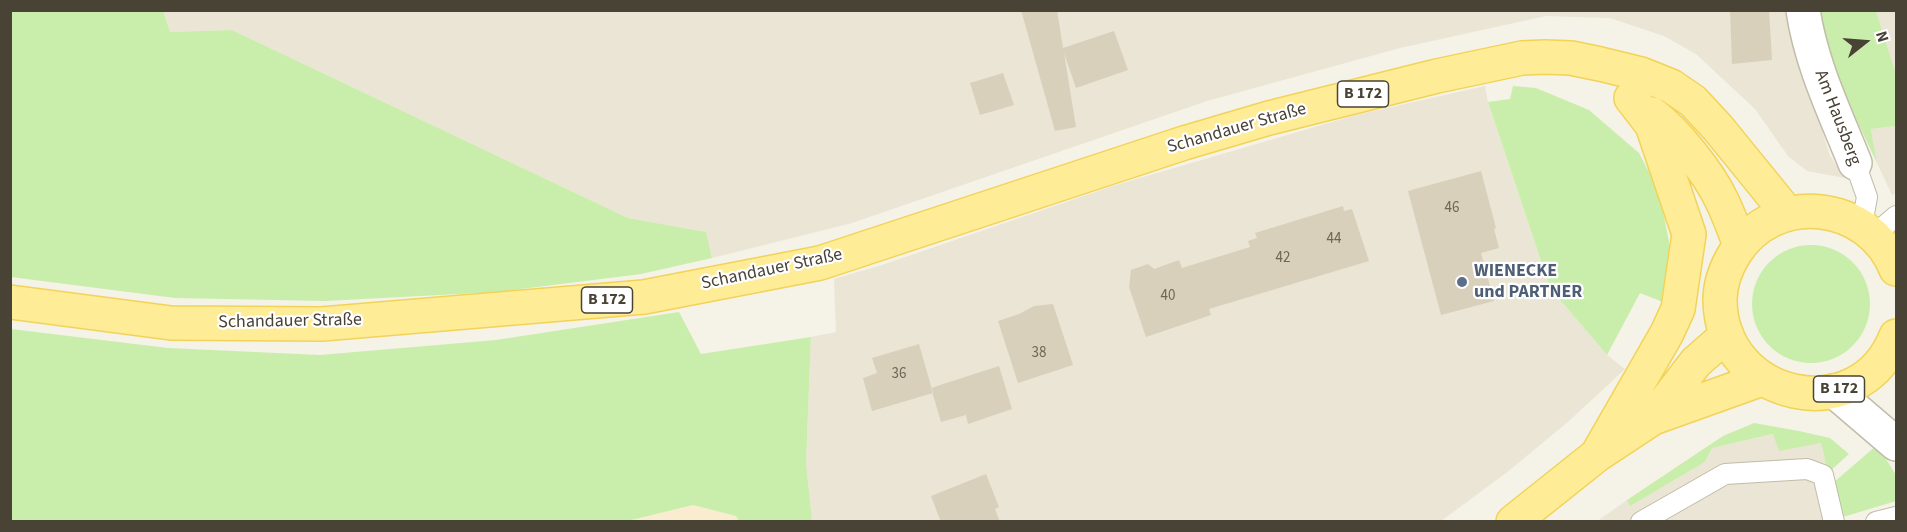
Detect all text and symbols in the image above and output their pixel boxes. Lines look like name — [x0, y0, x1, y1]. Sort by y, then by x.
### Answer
north arrow — [1835, 12, 1895, 72]
text: N — [1870, 28, 1894, 45]
street label: Am Hausberg — [1809, 67, 1865, 169]
road number: B 172 — [1338, 81, 1388, 107]
street label: Schandauer Straße — [1165, 99, 1309, 159]
house number: 46 — [1445, 200, 1459, 218]
house number: 44 — [1327, 231, 1341, 249]
street label: Schandauer Straße — [700, 245, 844, 295]
house number: 42 — [1276, 250, 1290, 268]
place label: WIENECKE und PARTNER — [1474, 261, 1582, 304]
marker: WIENECKE und PARTNER — [1455, 275, 1469, 289]
road number: B 172 — [582, 287, 632, 313]
house number: 40 — [1161, 288, 1175, 306]
street label: Schandauer Straße — [218, 310, 362, 334]
house number: 38 — [1032, 345, 1046, 363]
house number: 36 — [892, 366, 906, 384]
road number: B 172 — [1814, 376, 1864, 402]

